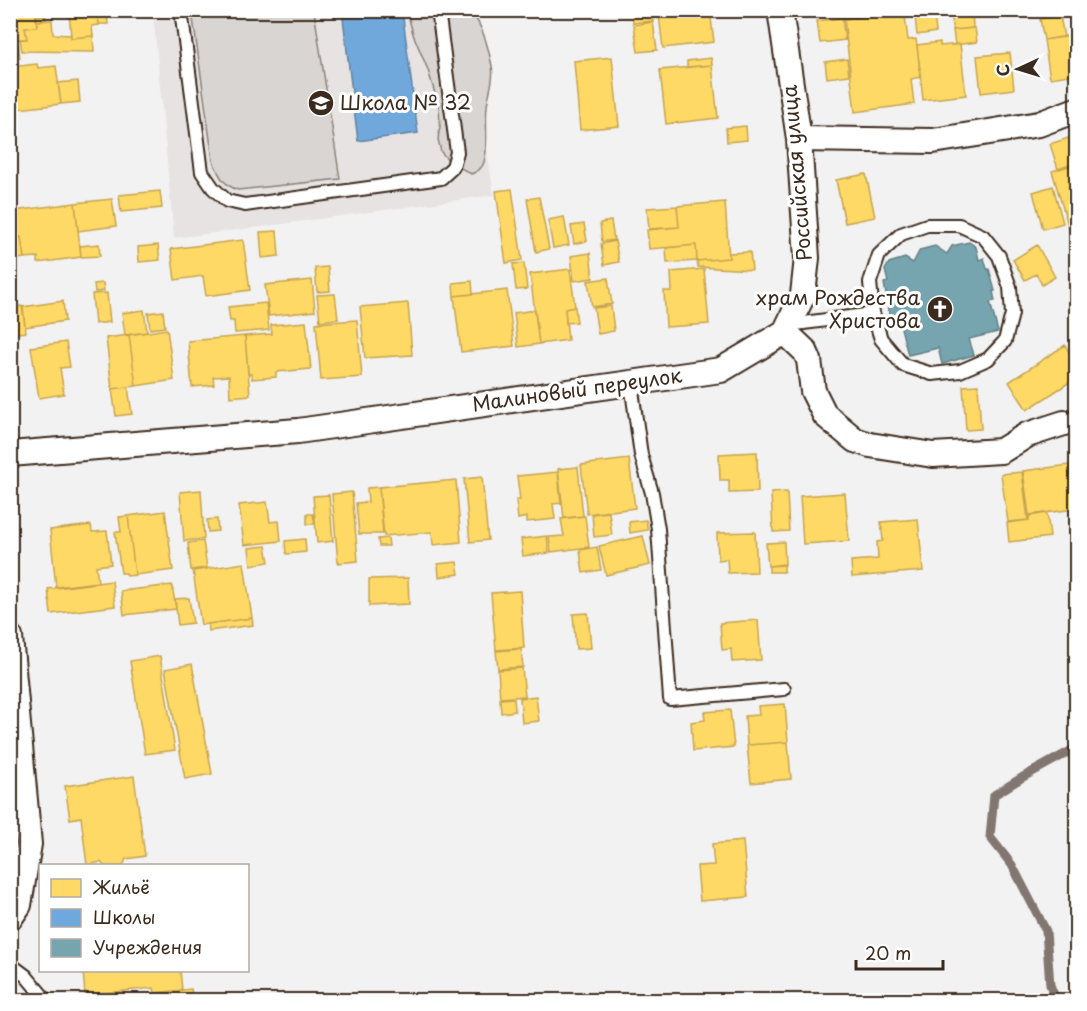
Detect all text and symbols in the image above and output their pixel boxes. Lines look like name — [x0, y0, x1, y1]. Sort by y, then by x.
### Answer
north arrow — [988, 39, 1048, 99]
text: С — [990, 63, 1014, 77]
street label: Российская улица — [773, 83, 819, 262]
place label: Школа № 32 — [340, 87, 471, 117]
school or university icon: Школа № 32 — [306, 88, 336, 118]
place label: храм Рождества Христова — [756, 282, 921, 335]
church icon: храм Рождества Христова — [925, 294, 955, 324]
street label: Малиновый переулок — [470, 359, 684, 419]
legend — [39, 864, 249, 972]
text: Жильё — [92, 873, 150, 900]
text: Школы — [93, 903, 156, 930]
text: Учреждения — [93, 933, 202, 960]
scale bar — [856, 933, 943, 971]
text: 20 m — [865, 939, 911, 966]

